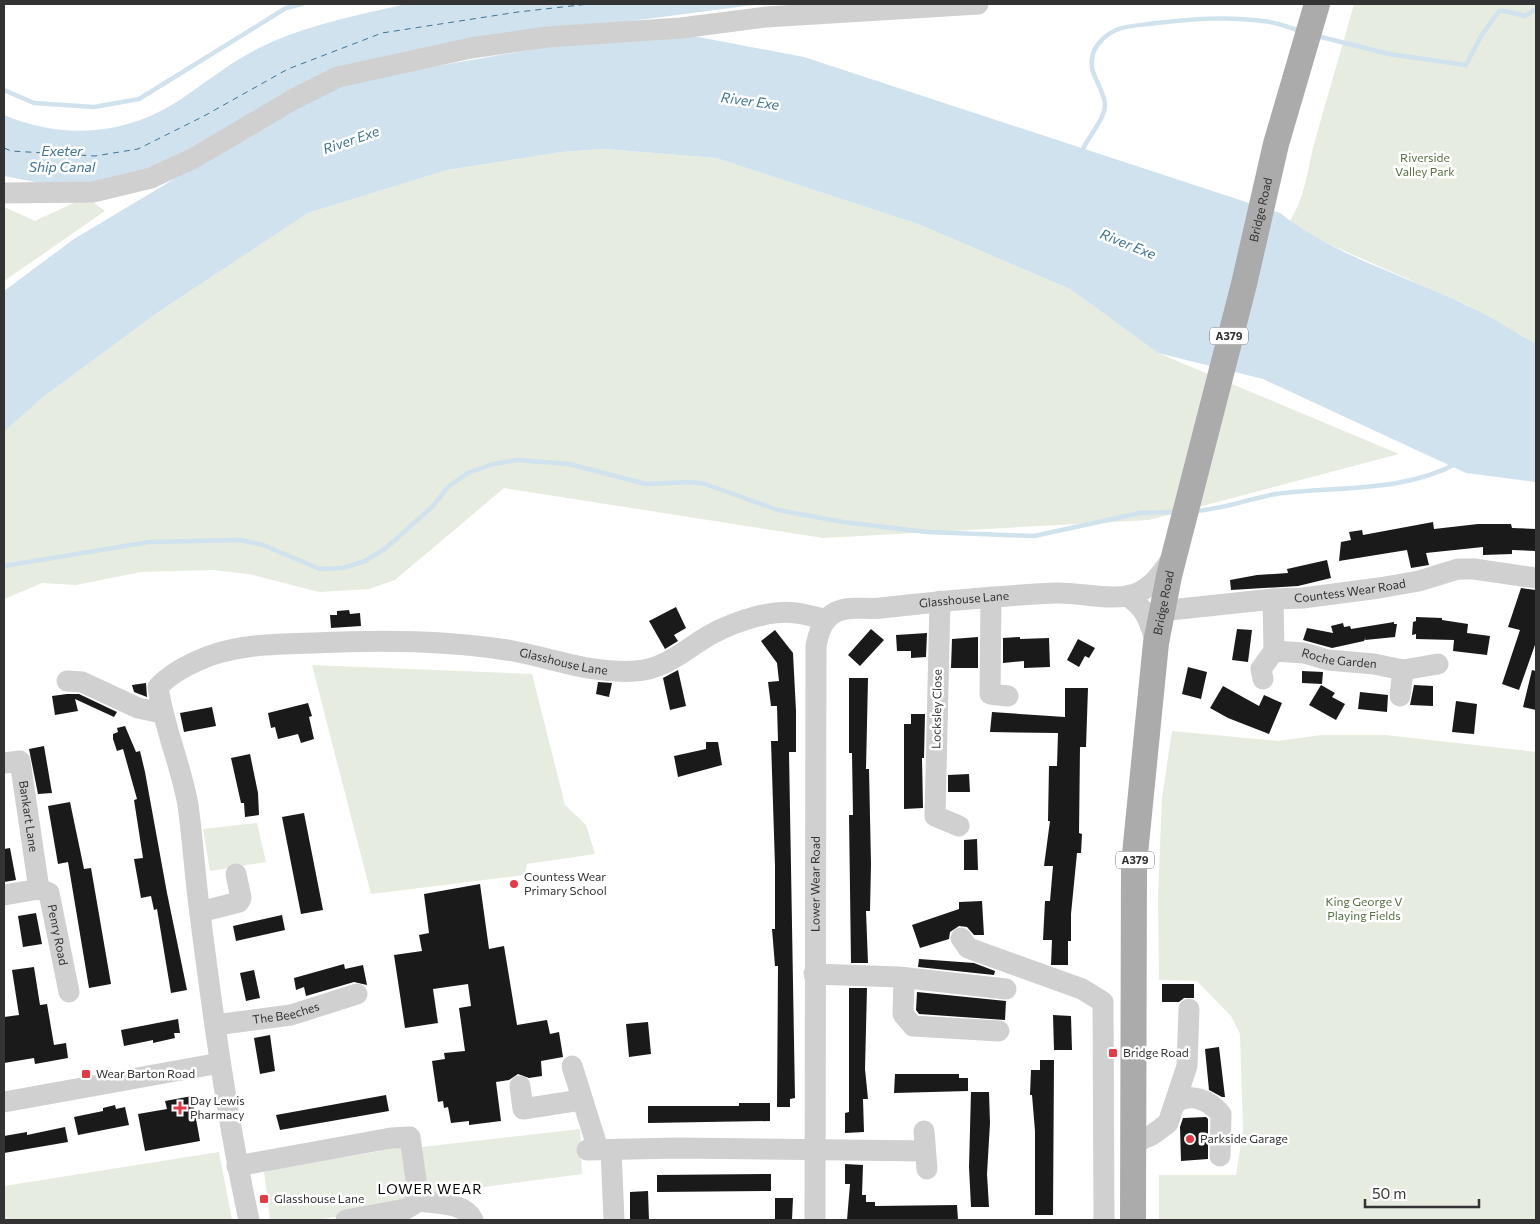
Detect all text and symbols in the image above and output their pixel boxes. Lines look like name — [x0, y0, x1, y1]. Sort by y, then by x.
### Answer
water label: River Exe — [720, 88, 781, 113]
water label: River Exe — [320, 122, 382, 157]
water label: Exeter Ship Canal — [29, 142, 96, 175]
park label: Riverside Valley Park — [1395, 150, 1455, 178]
street label: Bridge Road — [1246, 176, 1274, 243]
water label: River Exe — [1098, 225, 1159, 263]
road number: A379 — [1210, 328, 1248, 344]
street label: Bridge Road — [1150, 569, 1176, 636]
street label: Countess Wear Road — [1294, 575, 1407, 604]
street label: Glasshouse Lane — [918, 588, 1009, 610]
street label: Glasshouse Lane — [518, 644, 608, 677]
street label: Roche Garden — [1300, 645, 1378, 670]
street label: Locksley Close — [928, 669, 944, 749]
street label: Bankart Lane — [17, 779, 41, 853]
street label: Lower Wear Road — [808, 836, 822, 932]
road number: A379 — [1116, 852, 1154, 868]
place label: Countess Wear Primary School — [524, 869, 607, 897]
marker: Countess Wear Primary School — [508, 878, 520, 890]
park label: King George V Playing Fields — [1325, 894, 1403, 922]
street label: Penry Road — [45, 903, 71, 966]
street label: The Beeches — [251, 998, 321, 1026]
place label: Bridge Road — [1123, 1045, 1189, 1059]
marker: Bridge Road — [1107, 1047, 1119, 1059]
place label: Wear Barton Road — [96, 1066, 195, 1080]
marker: Wear Barton Road — [80, 1068, 92, 1080]
place label: Day Lewis Pharmacy — [190, 1093, 245, 1121]
marker: Day Lewis Pharmacy — [174, 1102, 186, 1114]
place label: Parkside Garage — [1200, 1131, 1288, 1145]
marker: Parkside Garage — [1184, 1133, 1196, 1145]
scale bar — [1365, 1176, 1479, 1208]
district label: LOWER WEAR — [377, 1180, 483, 1197]
text: 50 m — [1372, 1184, 1406, 1202]
place label: Glasshouse Lane — [274, 1191, 364, 1205]
marker: Glasshouse Lane — [258, 1193, 270, 1205]

